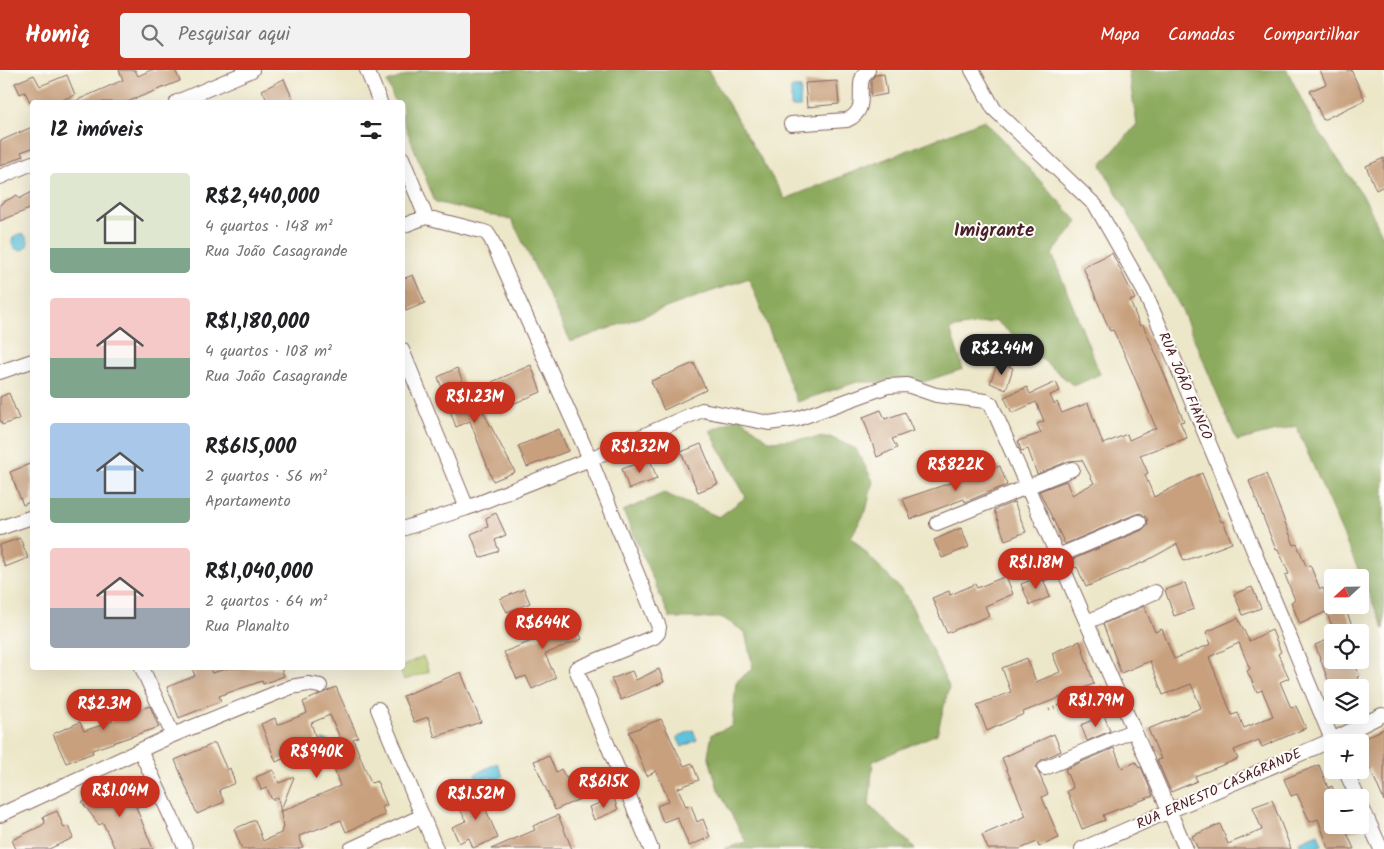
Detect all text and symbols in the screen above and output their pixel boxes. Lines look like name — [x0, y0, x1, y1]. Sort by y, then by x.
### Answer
search box — [120, 13, 470, 58]
text: Homiq — [25, 16, 90, 55]
text: Pesquisar aqui — [178, 20, 290, 50]
icon: search — [138, 21, 166, 49]
text: Mapa — [1100, 21, 1140, 50]
text: Camadas — [1168, 21, 1235, 50]
text: Compartilhar — [1263, 21, 1359, 50]
text: 12 imóveis — [50, 114, 143, 147]
icon: filters — [357, 116, 385, 144]
text: R$2,440,000 — [205, 181, 319, 214]
icon: home — [90, 193, 150, 253]
text: 4 quartos · 148 m² — [205, 214, 333, 239]
district label: Imigrante — [954, 216, 1034, 246]
text: Rua João Casagrande — [205, 239, 347, 264]
text: R$1,180,000 — [205, 306, 309, 339]
icon: home — [90, 318, 150, 378]
street label: RUA JOÃO FIANCO — [1152, 329, 1218, 444]
pin: R$2.44M — [956, 334, 1048, 376]
text: R$2.44M — [971, 337, 1033, 362]
text: 4 quartos · 108 m² — [205, 339, 332, 364]
text: Rua João Casagrande — [205, 364, 347, 389]
pin: R$1.23M — [429, 382, 521, 424]
text: R$1.23M — [446, 385, 504, 410]
text: R$615,000 — [205, 431, 296, 464]
pin: R$1.32M — [594, 432, 686, 474]
text: R$1.32M — [611, 435, 669, 460]
icon: home — [90, 443, 150, 503]
pin: R$822K — [915, 450, 997, 492]
text: R$822K — [928, 453, 984, 478]
text: 2 quartos · 56 m² — [205, 464, 327, 489]
text: Apartamento — [205, 489, 291, 514]
pin: R$1.18M — [990, 548, 1082, 590]
text: R$1.18M — [1009, 551, 1063, 576]
text: R$1,040,000 — [205, 556, 313, 589]
icon: home — [90, 568, 150, 628]
north arrow — [1324, 569, 1369, 614]
map controls — [1324, 569, 1369, 834]
text: 2 quartos · 64 m² — [205, 589, 327, 614]
pin: R$644K — [502, 608, 584, 650]
text: R$644K — [516, 611, 570, 636]
text: Rua Planalto — [205, 614, 289, 639]
button: locate — [1324, 624, 1369, 669]
button: layers — [1324, 679, 1369, 724]
pin: R$1.79M — [1050, 686, 1142, 728]
pin: R$2.3M — [63, 688, 145, 731]
text: R$1.79M — [1068, 689, 1124, 714]
text: R$2.3M — [77, 692, 131, 717]
button: + — [1324, 734, 1369, 779]
pin: R$940K — [276, 736, 358, 779]
text: R$940K — [290, 740, 344, 765]
street label: RUA ERNESTO CASAGRANDE — [1133, 742, 1306, 835]
pin: R$615K — [563, 766, 645, 809]
text: R$615K — [579, 770, 629, 795]
pin: R$1.04M — [74, 776, 166, 818]
pin: R$1.52M — [430, 778, 522, 821]
text: R$1.04M — [92, 779, 148, 804]
text: R$1.52M — [447, 782, 505, 807]
button: − — [1324, 789, 1369, 834]

